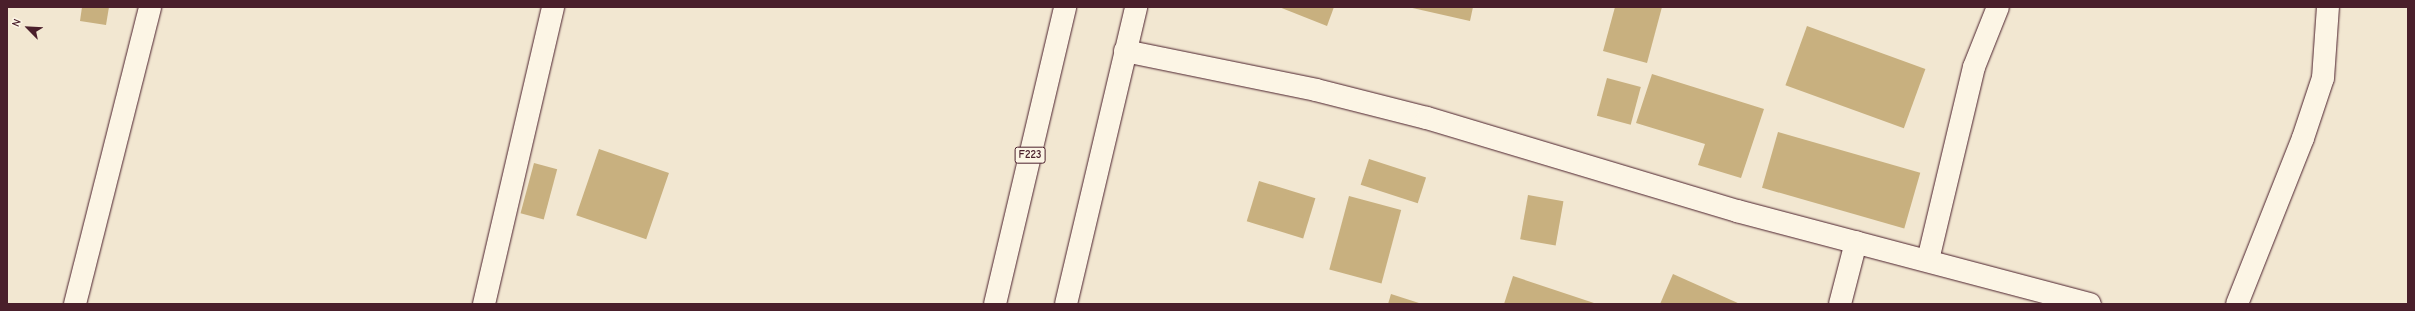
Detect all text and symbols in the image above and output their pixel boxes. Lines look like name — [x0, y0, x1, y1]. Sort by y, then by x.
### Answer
north arrow — [8, 8, 48, 48]
text: N — [9, 17, 24, 29]
road number: F223 — [1014, 146, 1046, 164]

